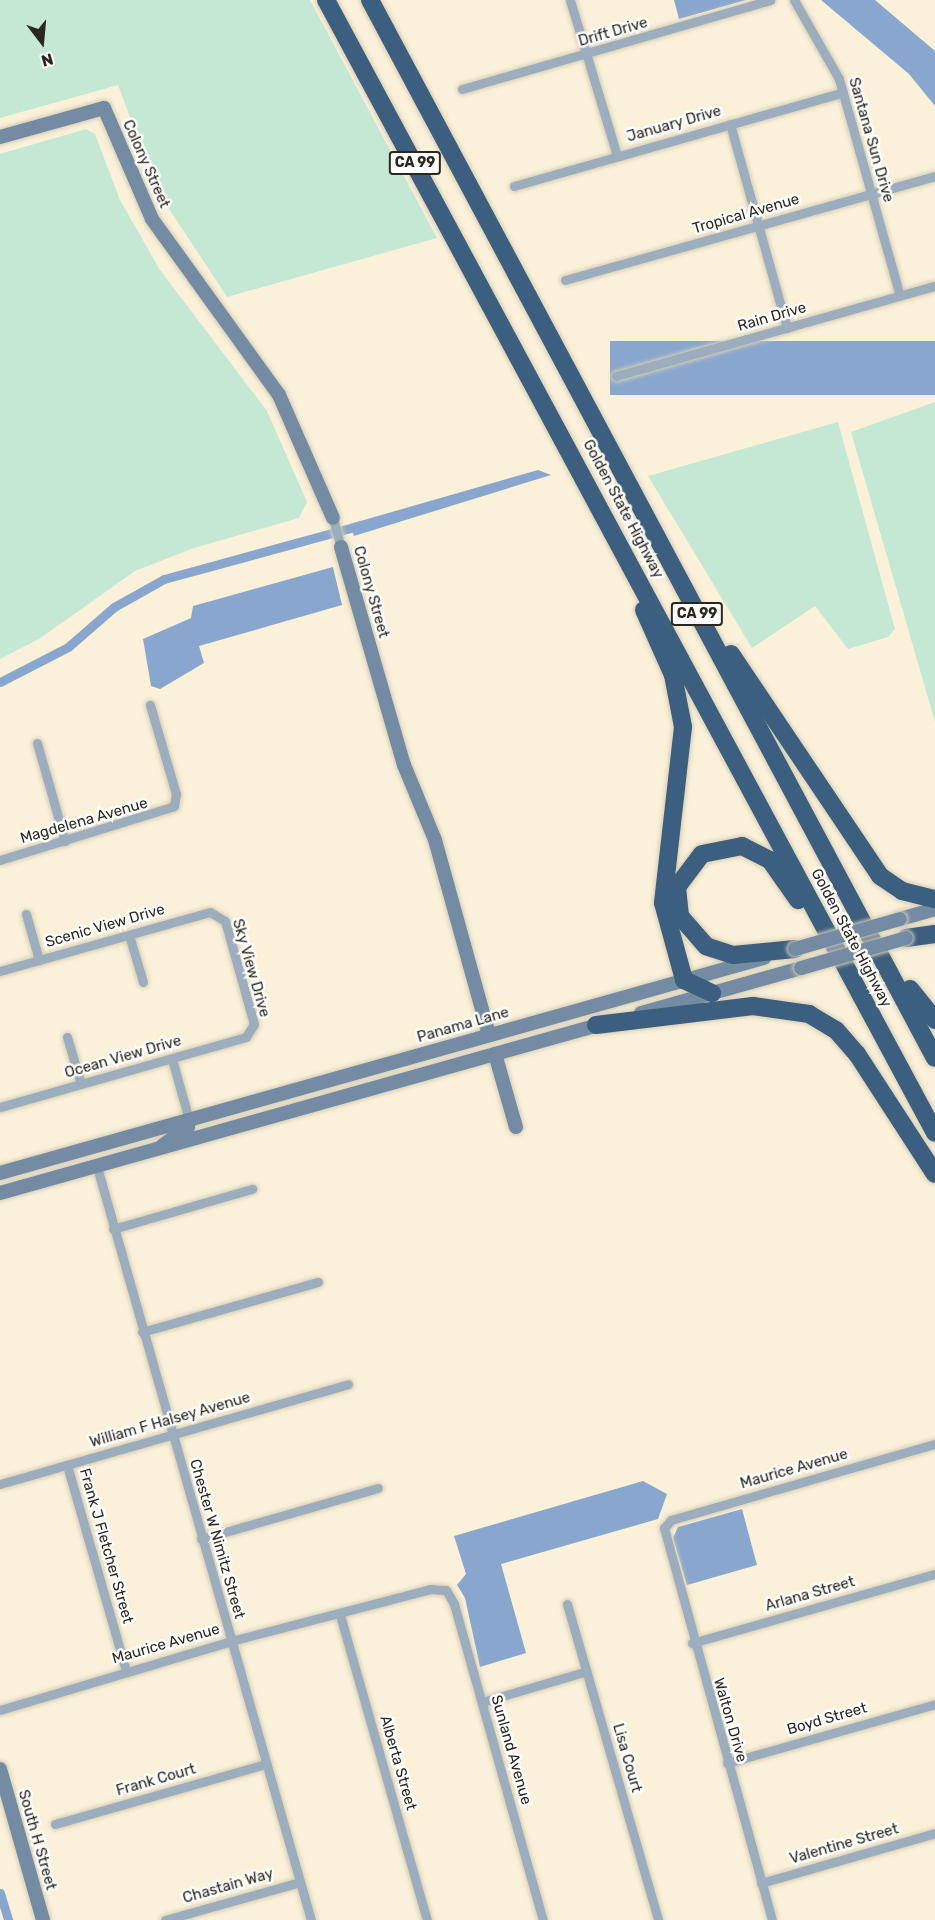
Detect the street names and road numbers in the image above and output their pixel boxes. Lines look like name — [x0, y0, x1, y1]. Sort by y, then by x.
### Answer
street label: Drift Drive — [576, 14, 650, 50]
street label: Santana Sun Drive — [845, 76, 897, 204]
street label: January Drive — [624, 102, 724, 146]
street label: Colony Street — [118, 117, 174, 211]
road number: CA 99 — [388, 152, 442, 174]
street label: Tropical Avenue — [690, 190, 802, 238]
street label: Rain Drive — [736, 299, 808, 335]
street label: Golden State Highway — [579, 437, 667, 581]
street label: Colony Street — [349, 544, 393, 640]
road number: CA 99 — [670, 603, 724, 625]
street label: Magdelena Avenue — [18, 794, 150, 848]
street label: Golden State Highway — [807, 866, 895, 1010]
street label: Scenic View Drive — [43, 900, 167, 952]
street label: Sky View Drive — [228, 916, 274, 1020]
street label: Panama Lane — [415, 1003, 511, 1047]
street label: Ocean View Drive — [62, 1032, 184, 1082]
street label: William F Halsey Avenue — [87, 1388, 253, 1452]
street label: Maurice Avenue — [738, 1445, 850, 1493]
street label: Chester W Nimitz Street — [185, 1457, 249, 1621]
street label: Frank J Fletcher Street — [75, 1466, 137, 1626]
street label: Arlana Street — [763, 1573, 857, 1615]
street label: Maurice Avenue — [110, 1620, 222, 1668]
street label: Walton Drive — [709, 1676, 751, 1764]
street label: Sunland Avenue — [487, 1693, 535, 1807]
street label: Boyd Street — [785, 1699, 869, 1739]
street label: Alberta Street — [376, 1713, 420, 1813]
street label: Lisa Court — [609, 1721, 645, 1795]
street label: Frank Court — [114, 1760, 198, 1800]
street label: South H Street — [14, 1788, 60, 1892]
street label: Valentine Street — [788, 1820, 900, 1868]
street label: Chastain Way — [181, 1864, 275, 1908]

